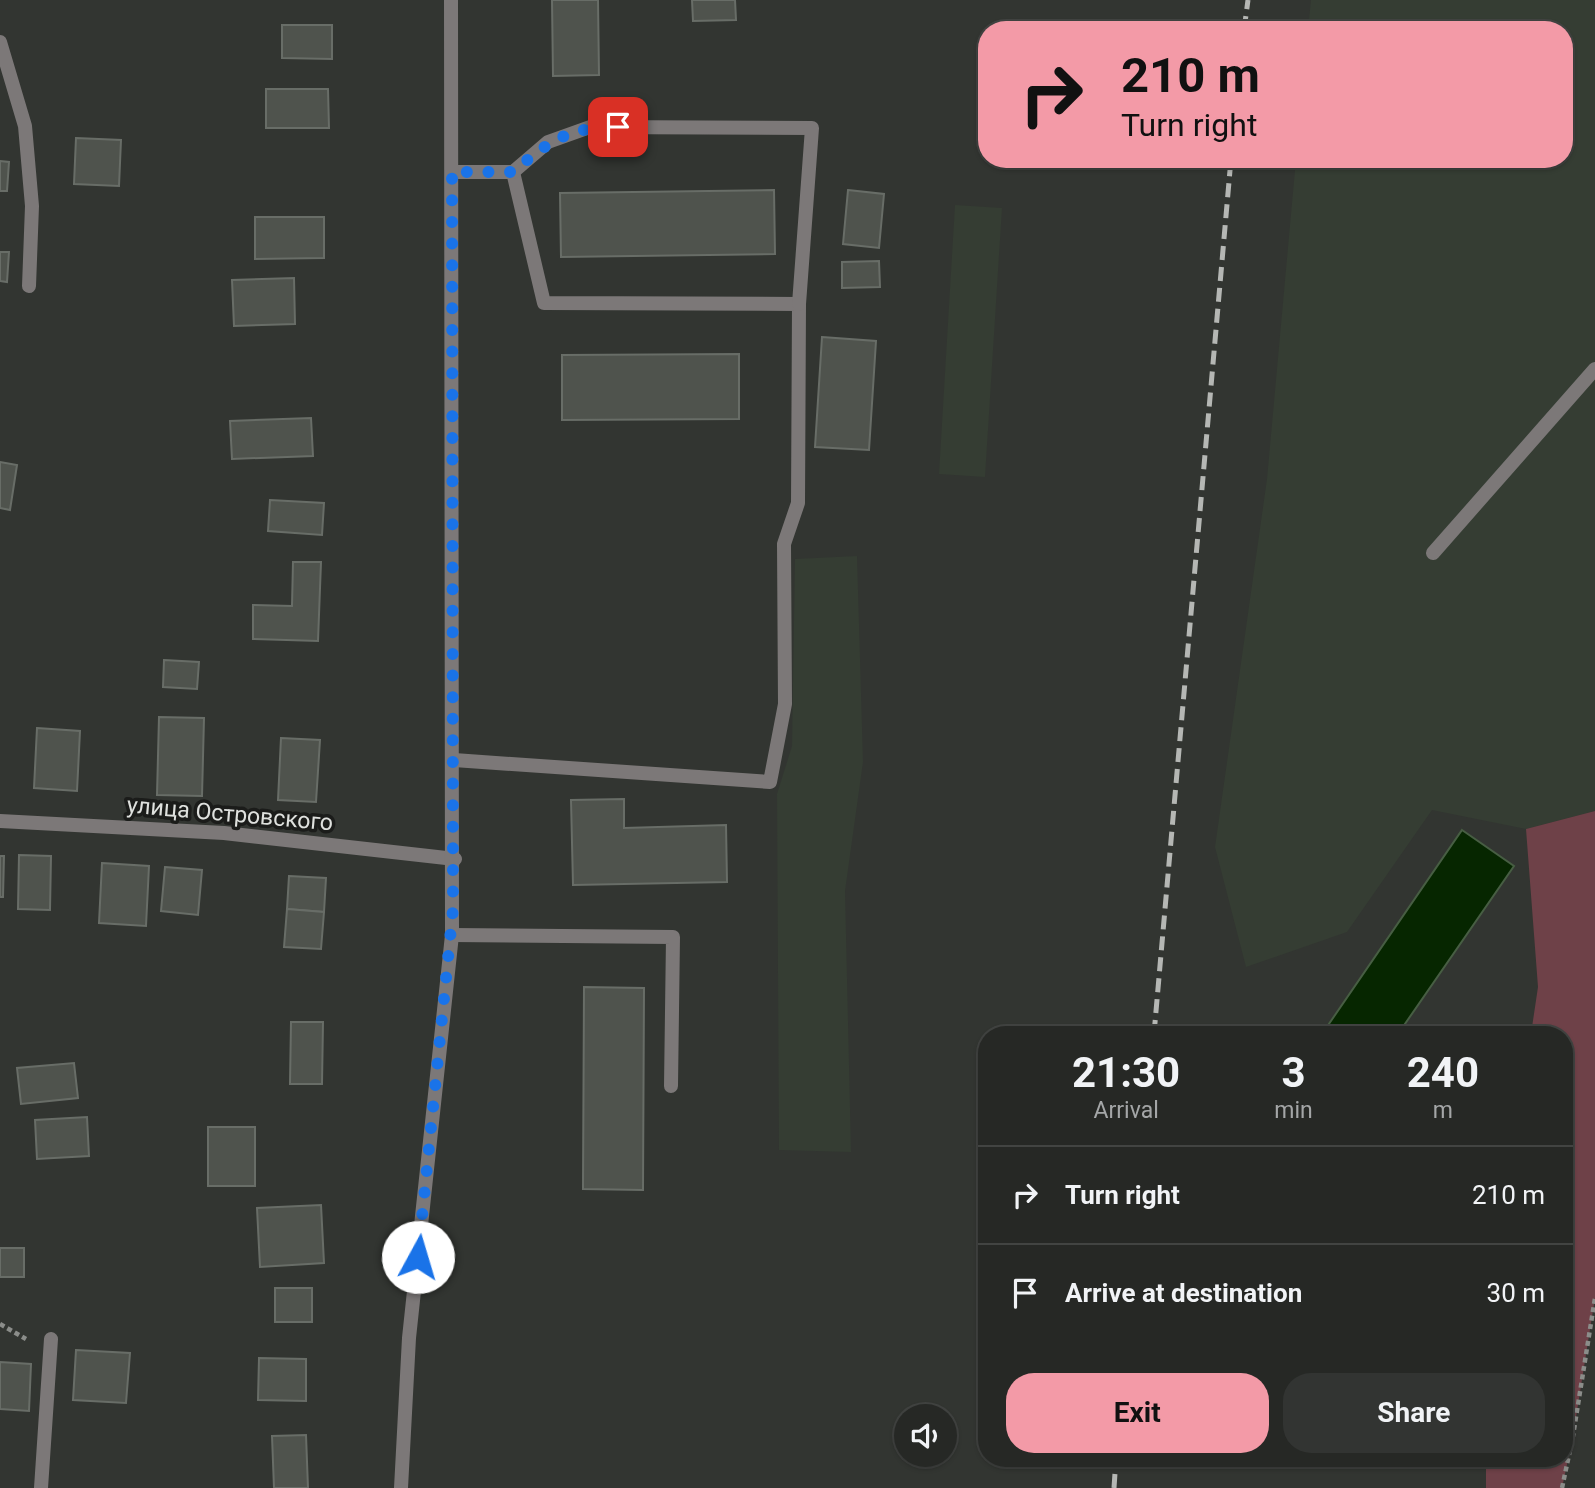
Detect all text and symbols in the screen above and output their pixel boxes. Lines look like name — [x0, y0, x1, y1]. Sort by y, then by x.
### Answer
text: 210 m — [1121, 47, 1260, 104]
icon: right — [1006, 49, 1097, 140]
pin — [588, 97, 648, 157]
text: Turn right — [1121, 106, 1257, 144]
icon: arrive — [599, 108, 637, 146]
street label: улица Островского — [126, 792, 334, 836]
text: 21:30 — [1072, 1048, 1180, 1097]
text: 3 — [1281, 1048, 1306, 1097]
text: 240 — [1407, 1048, 1479, 1097]
text: Arrival — [1093, 1097, 1159, 1124]
text: min — [1274, 1097, 1313, 1124]
text: m — [1433, 1097, 1453, 1124]
icon: right — [1006, 1176, 1044, 1214]
text: Turn right — [1065, 1180, 1180, 1210]
text: 210 m — [1472, 1180, 1545, 1210]
position arrow — [381, 1220, 455, 1294]
icon: arrive — [1006, 1274, 1044, 1312]
text: Arrive at destination — [1065, 1278, 1302, 1308]
text: 30 m — [1487, 1278, 1545, 1308]
button: Exit — [1006, 1373, 1269, 1453]
button: Share — [1283, 1373, 1545, 1453]
map controls — [894, 1404, 957, 1467]
button: sound — [894, 1404, 957, 1467]

